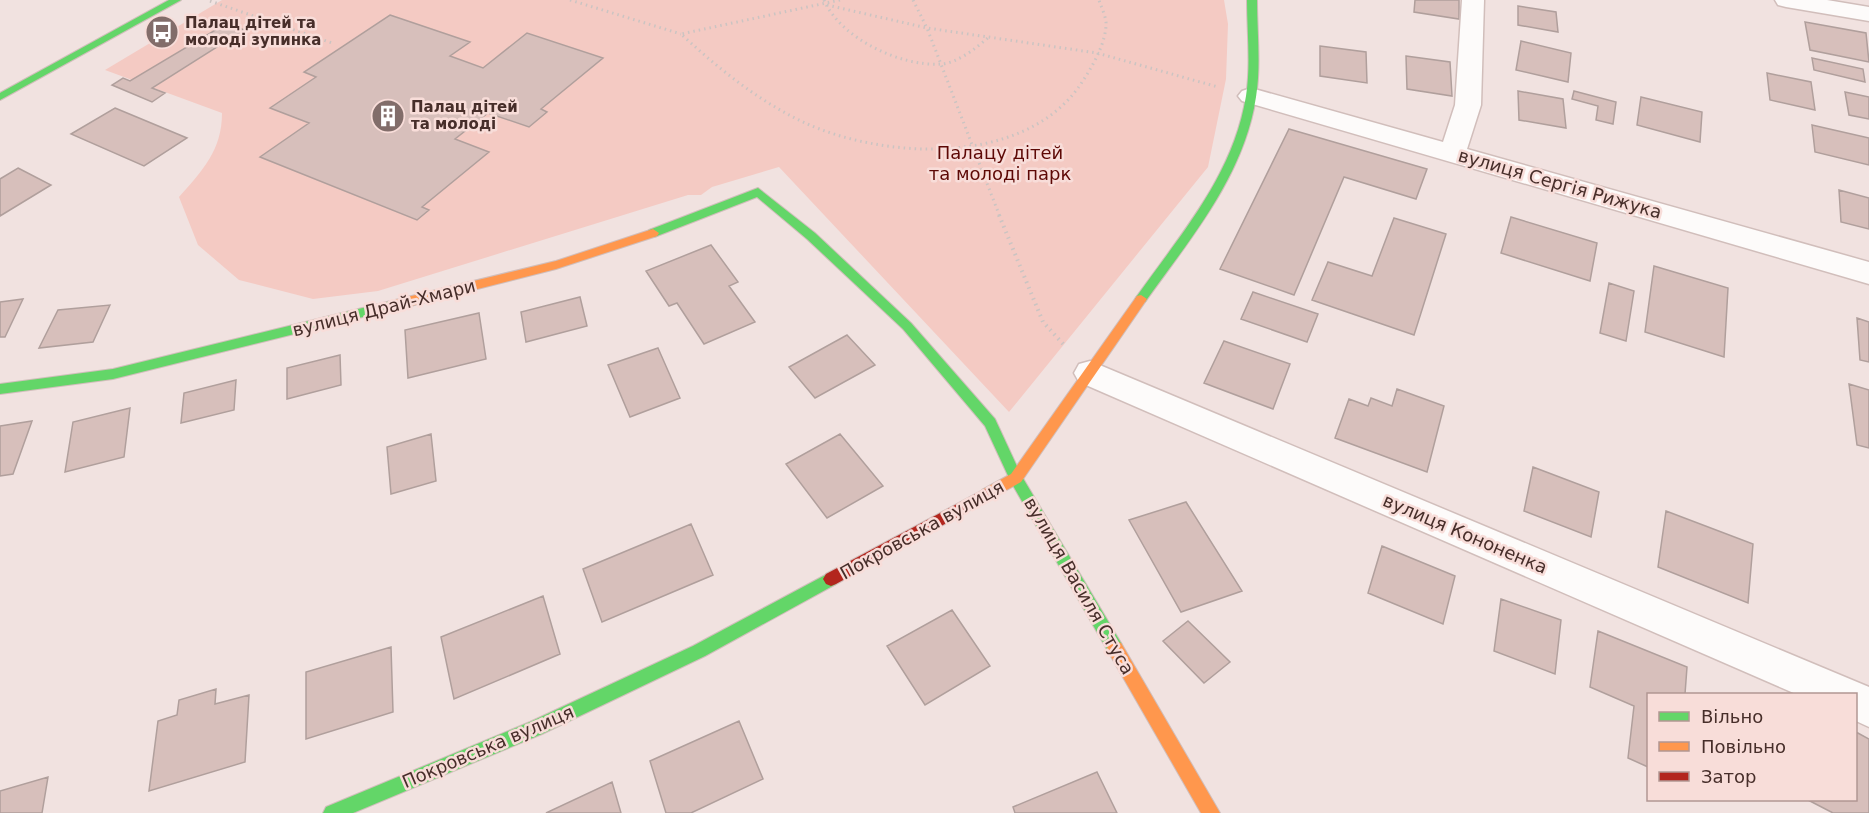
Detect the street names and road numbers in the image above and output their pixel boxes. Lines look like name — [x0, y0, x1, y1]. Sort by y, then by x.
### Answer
street label: вулиця Сергія Рижука — [1456, 144, 1664, 223]
street label: вулиця Драй-Хмари — [290, 275, 478, 340]
street label: Покровська вулиця — [836, 476, 1007, 583]
street label: вулиця Кононенка — [1380, 489, 1550, 578]
street label: вулиця Василя Стуса — [1020, 493, 1139, 678]
street label: Покровська вулиця — [399, 701, 577, 792]

